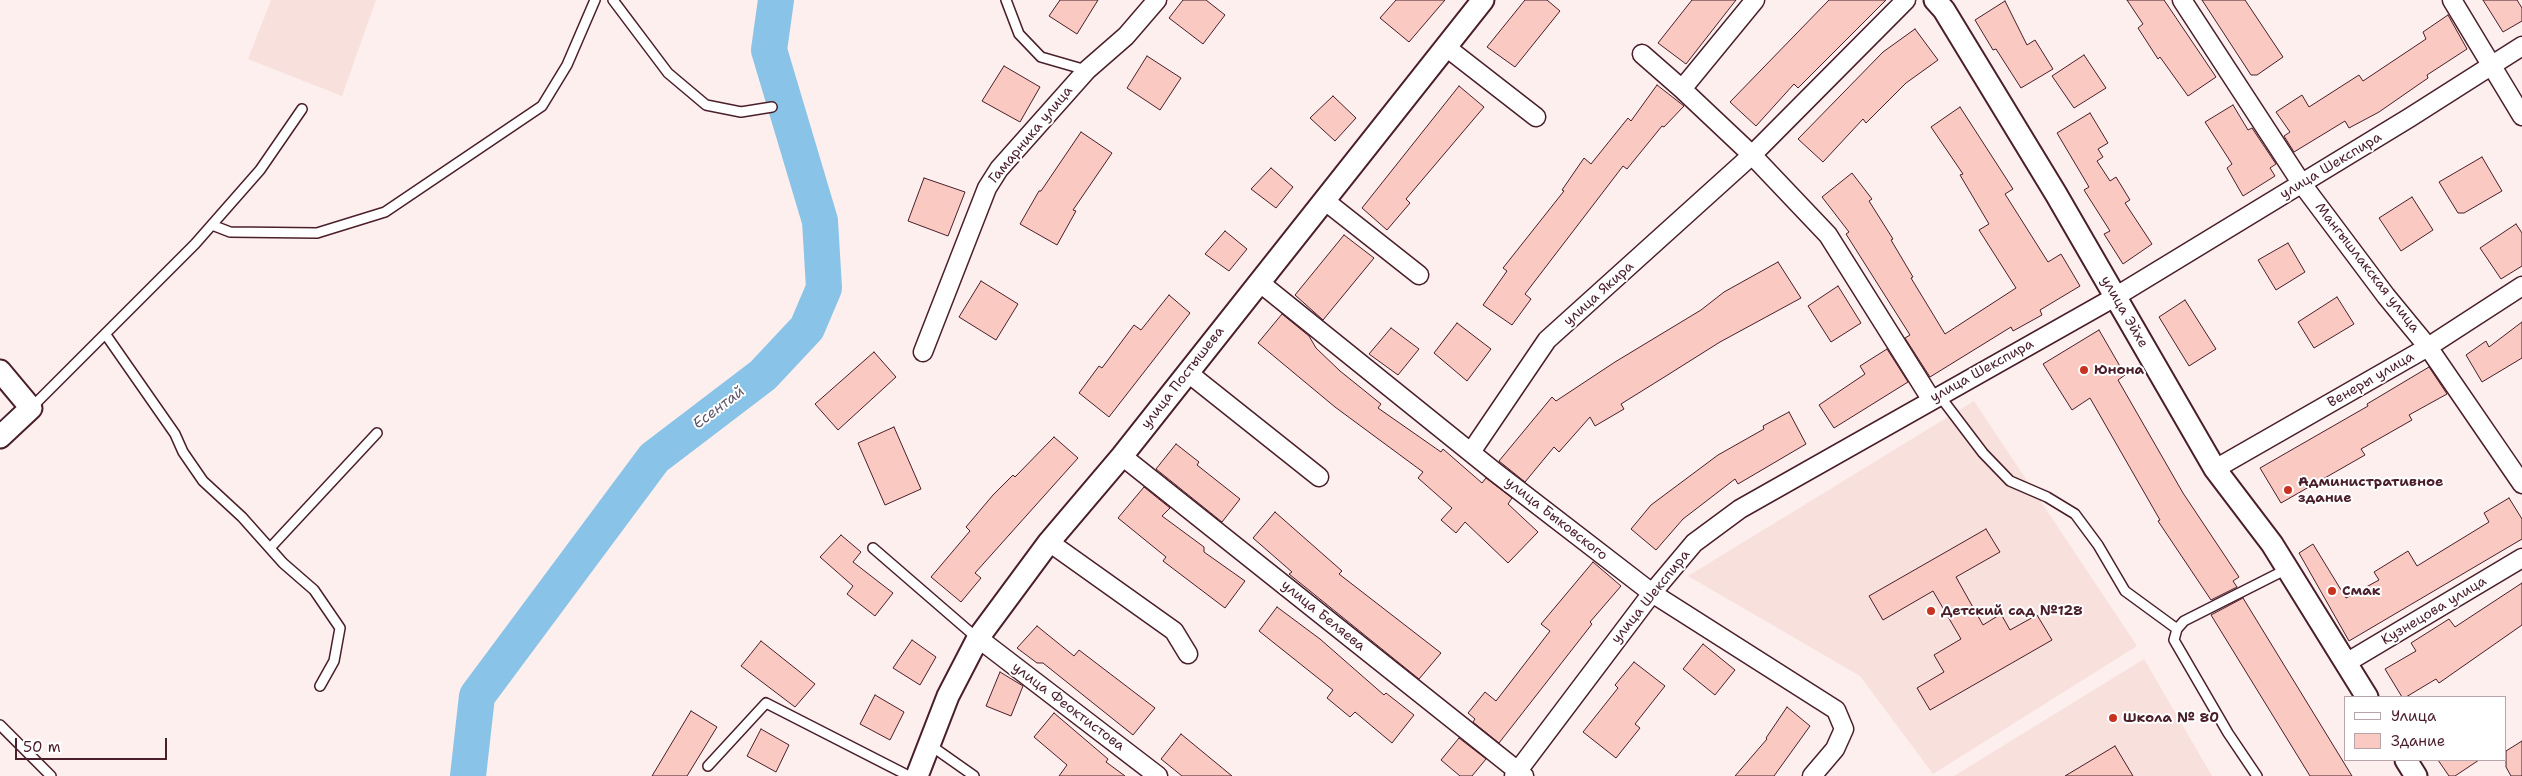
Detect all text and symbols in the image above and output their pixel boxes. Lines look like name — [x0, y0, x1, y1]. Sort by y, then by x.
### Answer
street label: Гамарника улица — [985, 83, 1077, 187]
street label: улица Шекспира — [2277, 129, 2385, 203]
street label: Мангышлакская улица — [2311, 200, 2423, 336]
street label: улица Якира — [1561, 258, 1637, 330]
street label: улица Эйхе — [2097, 273, 2151, 351]
street label: улица Постышева — [1138, 324, 1228, 432]
street label: улица Шекспира — [1927, 336, 2037, 406]
street label: Венеры улица — [2325, 348, 2417, 412]
place label: Юнона — [2094, 362, 2144, 378]
marker: Юнона — [2078, 364, 2090, 376]
water label: Есентай — [690, 383, 748, 433]
street label: улица Быковского — [1501, 474, 1611, 564]
place label: Административное здание — [2298, 474, 2444, 507]
marker: Административное здание — [2282, 484, 2294, 496]
street label: улица Шекспира — [1608, 547, 1694, 647]
street label: Кузнецова улица — [2378, 573, 2490, 649]
street label: улица Беляева — [1278, 577, 1368, 655]
place label: Смак — [2342, 583, 2380, 599]
marker: Смак — [2326, 585, 2338, 597]
place label: Детский сад №128 — [1941, 603, 2083, 619]
marker: Детский сад №128 — [1925, 605, 1937, 617]
street label: улица Феоктистова — [1008, 659, 1128, 755]
legend — [2344, 696, 2507, 761]
text: Улица — [2391, 706, 2436, 726]
place label: Школа № 80 — [2123, 710, 2219, 726]
marker: Школа № 80 — [2107, 712, 2119, 724]
scale bar — [18, 728, 170, 760]
text: Здание — [2391, 731, 2445, 751]
text: 50 m — [23, 737, 61, 757]

